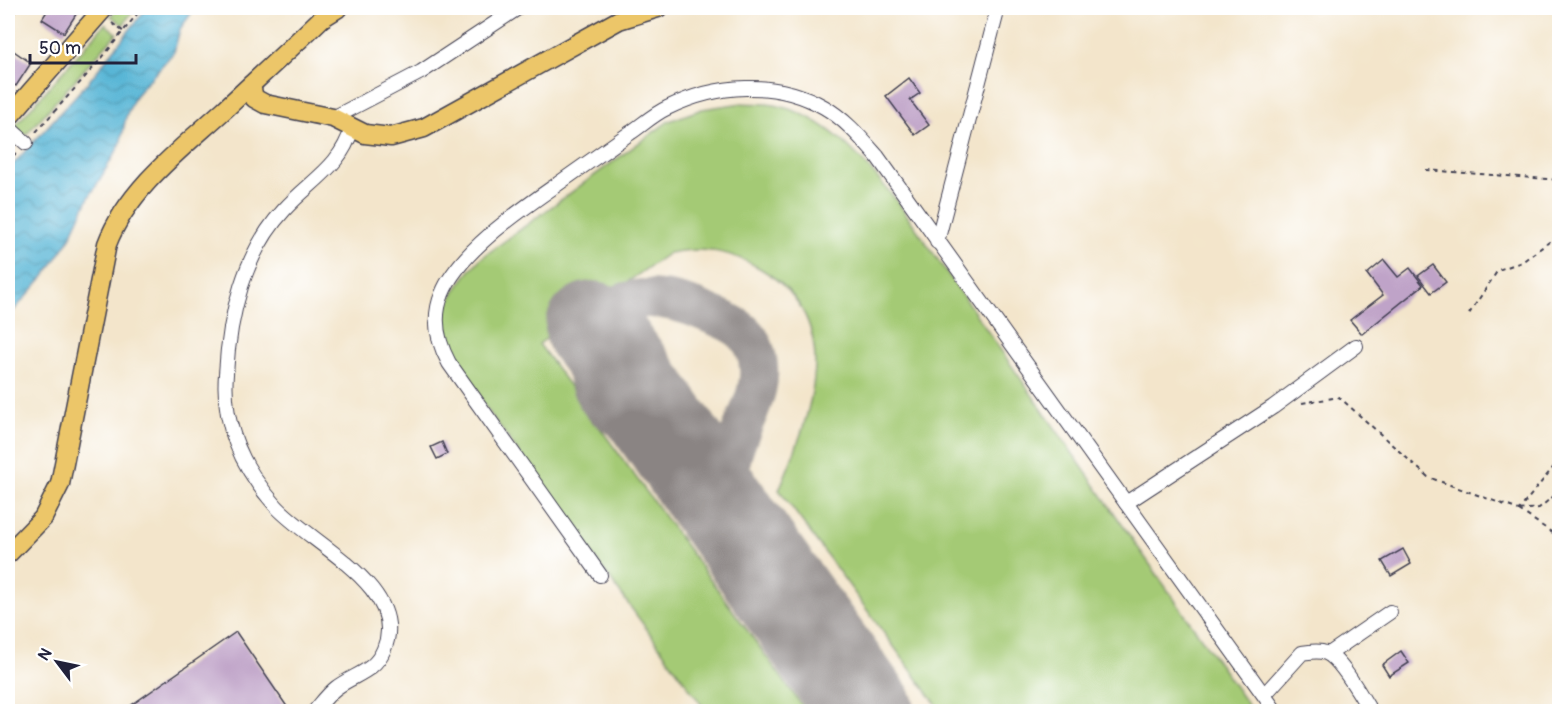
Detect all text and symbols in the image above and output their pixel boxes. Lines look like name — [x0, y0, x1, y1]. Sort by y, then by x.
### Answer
scale bar — [30, 27, 136, 65]
text: 50 m — [39, 37, 81, 60]
north arrow — [27, 632, 87, 692]
text: N — [34, 645, 57, 664]

